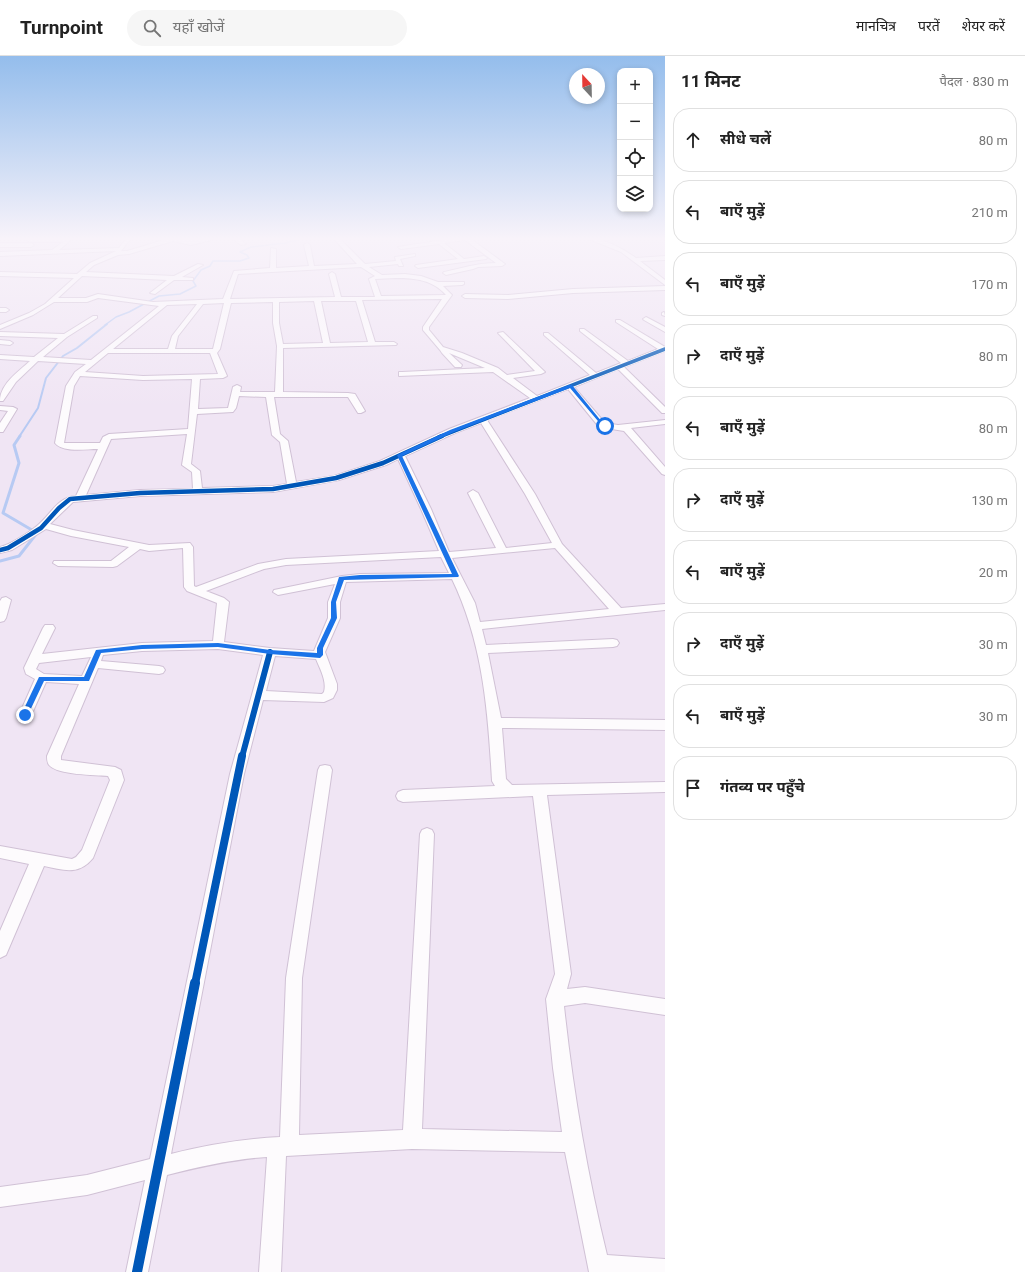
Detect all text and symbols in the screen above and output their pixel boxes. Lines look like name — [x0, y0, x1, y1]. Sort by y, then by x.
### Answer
search box — [127, 10, 407, 46]
text: Turnpoint — [20, 16, 103, 39]
icon: search — [141, 17, 163, 39]
text: यहाँ खोजें — [173, 18, 224, 36]
text: मानचित्र — [856, 18, 896, 34]
text: परतें — [918, 18, 940, 34]
text: शेयर करें — [962, 18, 1005, 34]
north arrow — [569, 68, 605, 104]
map controls — [617, 68, 653, 212]
button: + — [617, 68, 653, 104]
text: 11 मिनट — [681, 71, 740, 91]
text: पैदल · 830 m — [940, 74, 1009, 89]
button: − — [617, 104, 653, 140]
icon: ahead — [682, 129, 704, 151]
text: सीधे चलें — [720, 130, 771, 148]
text: 80 m — [979, 133, 1008, 148]
button: locate — [617, 140, 653, 176]
button: layers — [617, 176, 653, 212]
icon: left — [682, 201, 704, 223]
text: बाएँ मुड़ें — [720, 202, 765, 220]
text: 210 m — [971, 205, 1008, 220]
icon: left — [682, 273, 704, 295]
text: बाएँ मुड़ें — [720, 274, 765, 292]
text: 170 m — [971, 277, 1008, 292]
icon: right — [682, 345, 704, 367]
text: दाएँ मुड़ें — [720, 346, 764, 364]
text: 80 m — [979, 349, 1008, 364]
route start — [596, 417, 614, 435]
icon: left — [682, 417, 704, 439]
text: बाएँ मुड़ें — [720, 418, 765, 436]
text: 80 m — [979, 421, 1008, 436]
icon: right — [682, 489, 704, 511]
text: दाएँ मुड़ें — [720, 490, 764, 508]
text: 130 m — [971, 493, 1008, 508]
icon: left — [682, 561, 704, 583]
text: बाएँ मुड़ें — [720, 562, 765, 580]
text: 20 m — [979, 565, 1008, 580]
icon: right — [682, 633, 704, 655]
text: दाएँ मुड़ें — [720, 634, 764, 652]
text: 30 m — [979, 637, 1008, 652]
icon: left — [682, 705, 704, 727]
route end — [16, 706, 34, 724]
text: बाएँ मुड़ें — [720, 706, 765, 724]
text: 30 m — [979, 709, 1008, 724]
icon: arrive — [682, 777, 704, 799]
text: गंतव्य पर पहुँचे — [720, 778, 805, 796]

